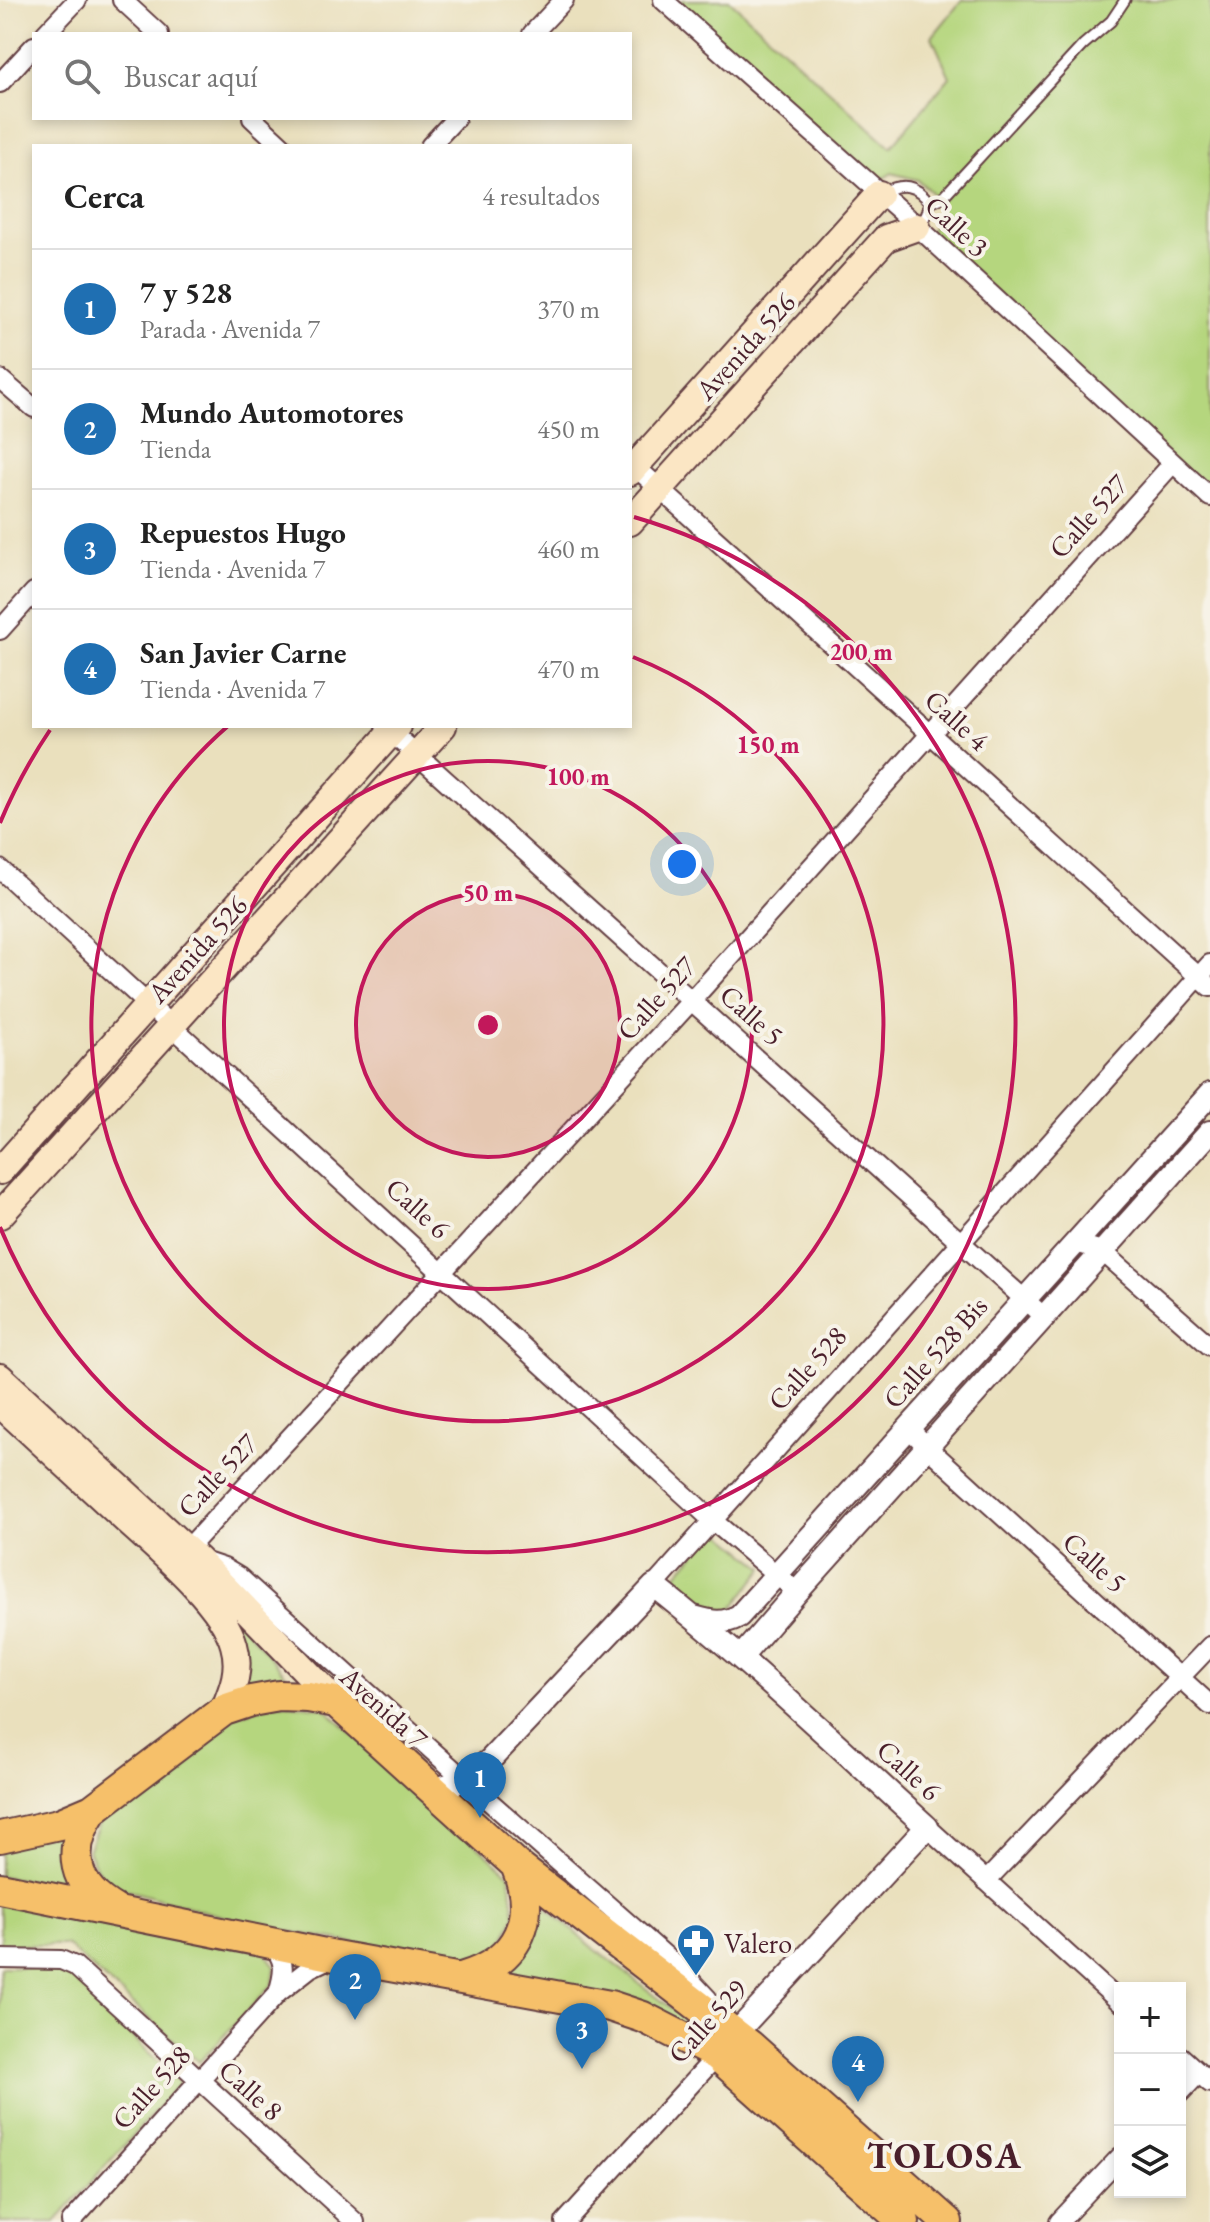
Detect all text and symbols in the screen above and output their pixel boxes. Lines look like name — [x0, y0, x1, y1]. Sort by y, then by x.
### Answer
search box — [32, 32, 632, 120]
icon: search — [60, 54, 104, 98]
text: Buscar aquí — [124, 57, 258, 96]
text: Cerca — [64, 174, 144, 218]
text: 4 resultados — [482, 179, 600, 213]
street label: Calle 3 — [917, 187, 997, 265]
text: 7 y 528 — [140, 273, 232, 312]
street label: Avenida 526 — [687, 285, 803, 408]
text: 1 — [83, 292, 97, 326]
text: 370 m — [537, 292, 600, 326]
text: Parada · Avenida 7 — [140, 312, 320, 346]
text: Mundo Automotores — [140, 393, 403, 432]
text: 2 — [83, 412, 97, 446]
text: 450 m — [537, 412, 600, 446]
text: Tienda — [140, 432, 211, 466]
street label: Calle 527 — [1041, 466, 1136, 566]
text: Repuestos Hugo — [140, 513, 346, 552]
text: 3 — [83, 532, 97, 566]
text: 460 m — [537, 532, 600, 566]
text: Tienda · Avenida 7 — [140, 552, 325, 586]
text: San Javier Carne — [140, 633, 346, 672]
text: 200 m — [829, 636, 893, 667]
text: 4 — [83, 652, 97, 686]
text: 470 m — [537, 652, 600, 686]
text: Tienda · Avenida 7 — [140, 672, 325, 706]
street label: Calle 4 — [917, 682, 997, 759]
text: 150 m — [736, 729, 800, 760]
text: 100 m — [546, 761, 610, 792]
your location — [662, 844, 702, 884]
text: 50 m — [463, 877, 513, 908]
street label: Avenida 526 — [139, 888, 255, 1011]
street label: Calle 527 — [609, 948, 704, 1048]
street label: Calle 5 — [712, 977, 792, 1053]
centre of rings — [474, 1011, 502, 1039]
street label: Calle 6 — [378, 1170, 458, 1246]
street label: Calle 528 Bis — [875, 1288, 995, 1416]
street label: Calle 528 — [760, 1318, 854, 1418]
street label: Calle 527 — [169, 1425, 265, 1524]
street label: Calle 5 — [1055, 1524, 1135, 1600]
street label: Avenida 7 — [332, 1658, 436, 1756]
street label: Calle 6 — [869, 1732, 949, 1808]
pin: 1 — [454, 1752, 506, 1818]
pharmacy icon: Valero — [675, 1922, 717, 1977]
place label: Valero — [724, 1925, 792, 1961]
pin: 2 — [329, 1954, 381, 2020]
street label: Calle 529 — [660, 1971, 754, 2071]
map controls — [1114, 1982, 1186, 2198]
button: + — [1114, 1982, 1186, 2054]
pin: 3 — [556, 2003, 608, 2069]
pin: 4 — [832, 2036, 884, 2102]
street label: Calle 528 — [104, 2037, 198, 2137]
street label: Calle 8 — [211, 2052, 291, 2128]
button: − — [1114, 2054, 1186, 2126]
button: layers — [1114, 2126, 1186, 2198]
district label: TOLOSA — [867, 2132, 1023, 2179]

